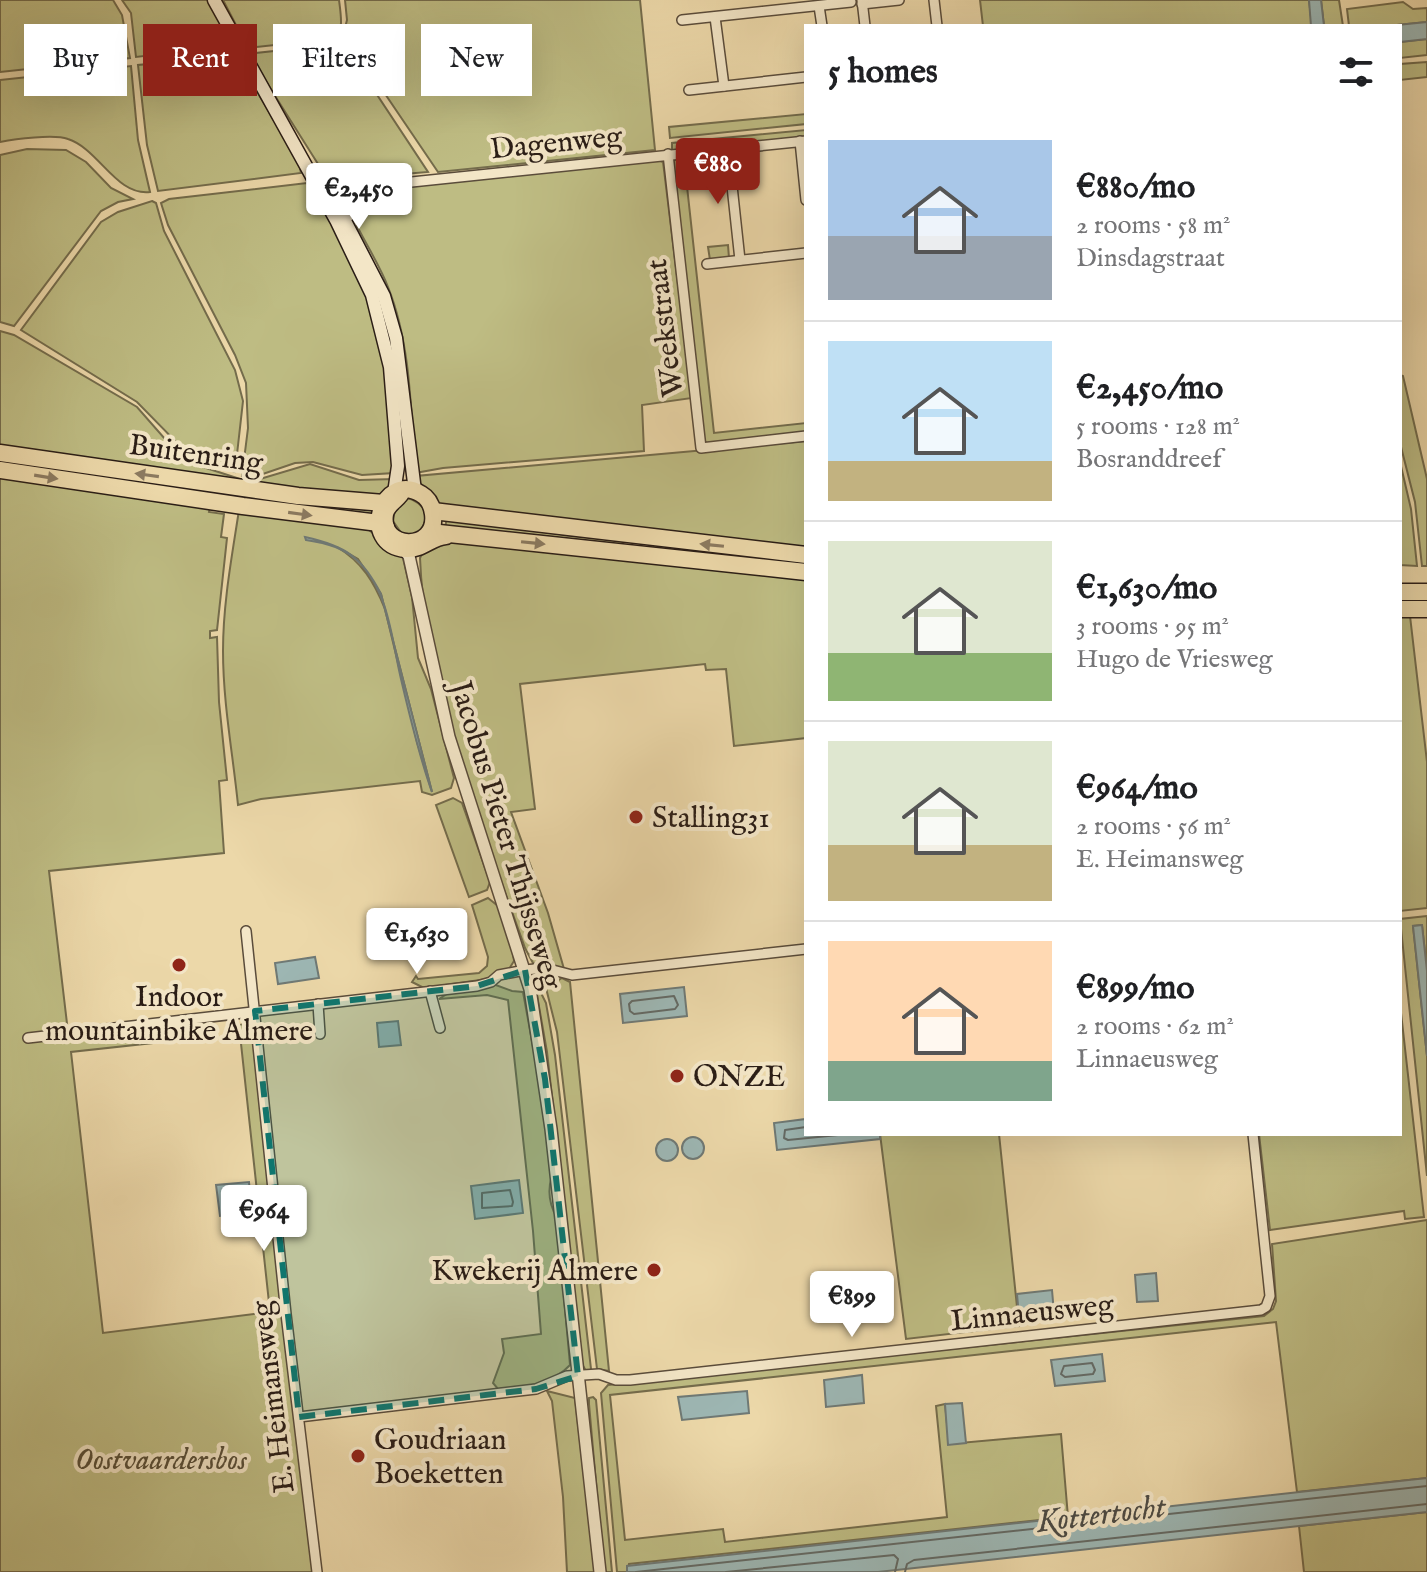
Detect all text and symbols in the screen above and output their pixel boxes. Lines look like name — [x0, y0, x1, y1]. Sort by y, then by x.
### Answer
chip: Buy — [24, 24, 127, 96]
chip: Rent — [143, 24, 257, 96]
chip: Filters — [273, 24, 405, 96]
chip: New — [421, 24, 532, 96]
icon: filters — [1334, 50, 1378, 94]
text: 5 homes — [828, 51, 938, 94]
street label: Dagenweg — [488, 118, 625, 170]
pin: €880 — [671, 138, 765, 206]
text: €880 — [694, 147, 742, 180]
pin: €2,450 — [294, 163, 424, 231]
text: €880/mo — [1076, 166, 1195, 209]
text: €2,450 — [324, 172, 394, 205]
icon: home — [892, 172, 988, 268]
text: 2 rooms · 58 m² — [1076, 209, 1230, 242]
text: Dinsdagstraat — [1076, 242, 1225, 275]
street label: Weekstraat — [639, 257, 693, 399]
text: €2,450/mo — [1076, 367, 1223, 410]
icon: home — [892, 373, 988, 469]
text: 5 rooms · 128 m² — [1076, 410, 1240, 443]
street label: Buitenring — [126, 427, 266, 483]
text: Bosranddreef — [1076, 443, 1222, 476]
one-way arrow — [134, 468, 159, 481]
one-way arrow — [34, 472, 59, 484]
one-way arrow — [288, 508, 313, 521]
one-way arrow — [521, 536, 546, 549]
one-way arrow — [699, 539, 724, 552]
text: €1,630/mo — [1076, 567, 1217, 610]
icon: home — [892, 573, 988, 669]
text: 3 rooms · 95 m² — [1076, 610, 1229, 643]
text: Hugo de Vriesweg — [1076, 643, 1273, 676]
street label: Jacobus Pieter Thijsseweg — [439, 674, 570, 995]
text: €964/mo — [1076, 767, 1198, 810]
icon: home — [892, 773, 988, 869]
place label: Stalling31 — [652, 800, 770, 838]
marker: Stalling31 — [627, 808, 645, 826]
text: 2 rooms · 56 m² — [1076, 810, 1231, 843]
text: E. Heimansweg — [1076, 843, 1243, 876]
pin: €1,630 — [352, 908, 482, 976]
text: €1,630 — [384, 917, 450, 950]
marker: Indoor mountainbike Almere — [170, 956, 188, 974]
text: €899/mo — [1076, 967, 1195, 1010]
icon: home — [892, 973, 988, 1069]
place label: Indoor mountainbike Almere — [45, 979, 313, 1051]
text: 2 rooms · 62 m² — [1076, 1010, 1234, 1043]
text: Linnaeusweg — [1076, 1043, 1218, 1076]
place label: ONZE — [693, 1059, 785, 1097]
marker: ONZE — [668, 1067, 686, 1085]
pin: €964 — [217, 1185, 311, 1253]
text: €964 — [239, 1194, 289, 1227]
place label: Kwekerij Almere — [431, 1253, 638, 1291]
marker: Kwekerij Almere — [645, 1261, 663, 1279]
pin: €899 — [805, 1271, 899, 1339]
text: €899 — [828, 1280, 876, 1313]
street label: Linnaeusweg — [949, 1286, 1116, 1341]
street label: E. Heimansweg — [243, 1298, 305, 1495]
place label: Goudriaan Boeketten — [374, 1422, 506, 1494]
park label: Oostvaardersbos — [75, 1442, 247, 1480]
marker: Goudriaan Boeketten — [349, 1447, 367, 1465]
water label: Kottertocht — [1033, 1487, 1170, 1544]

